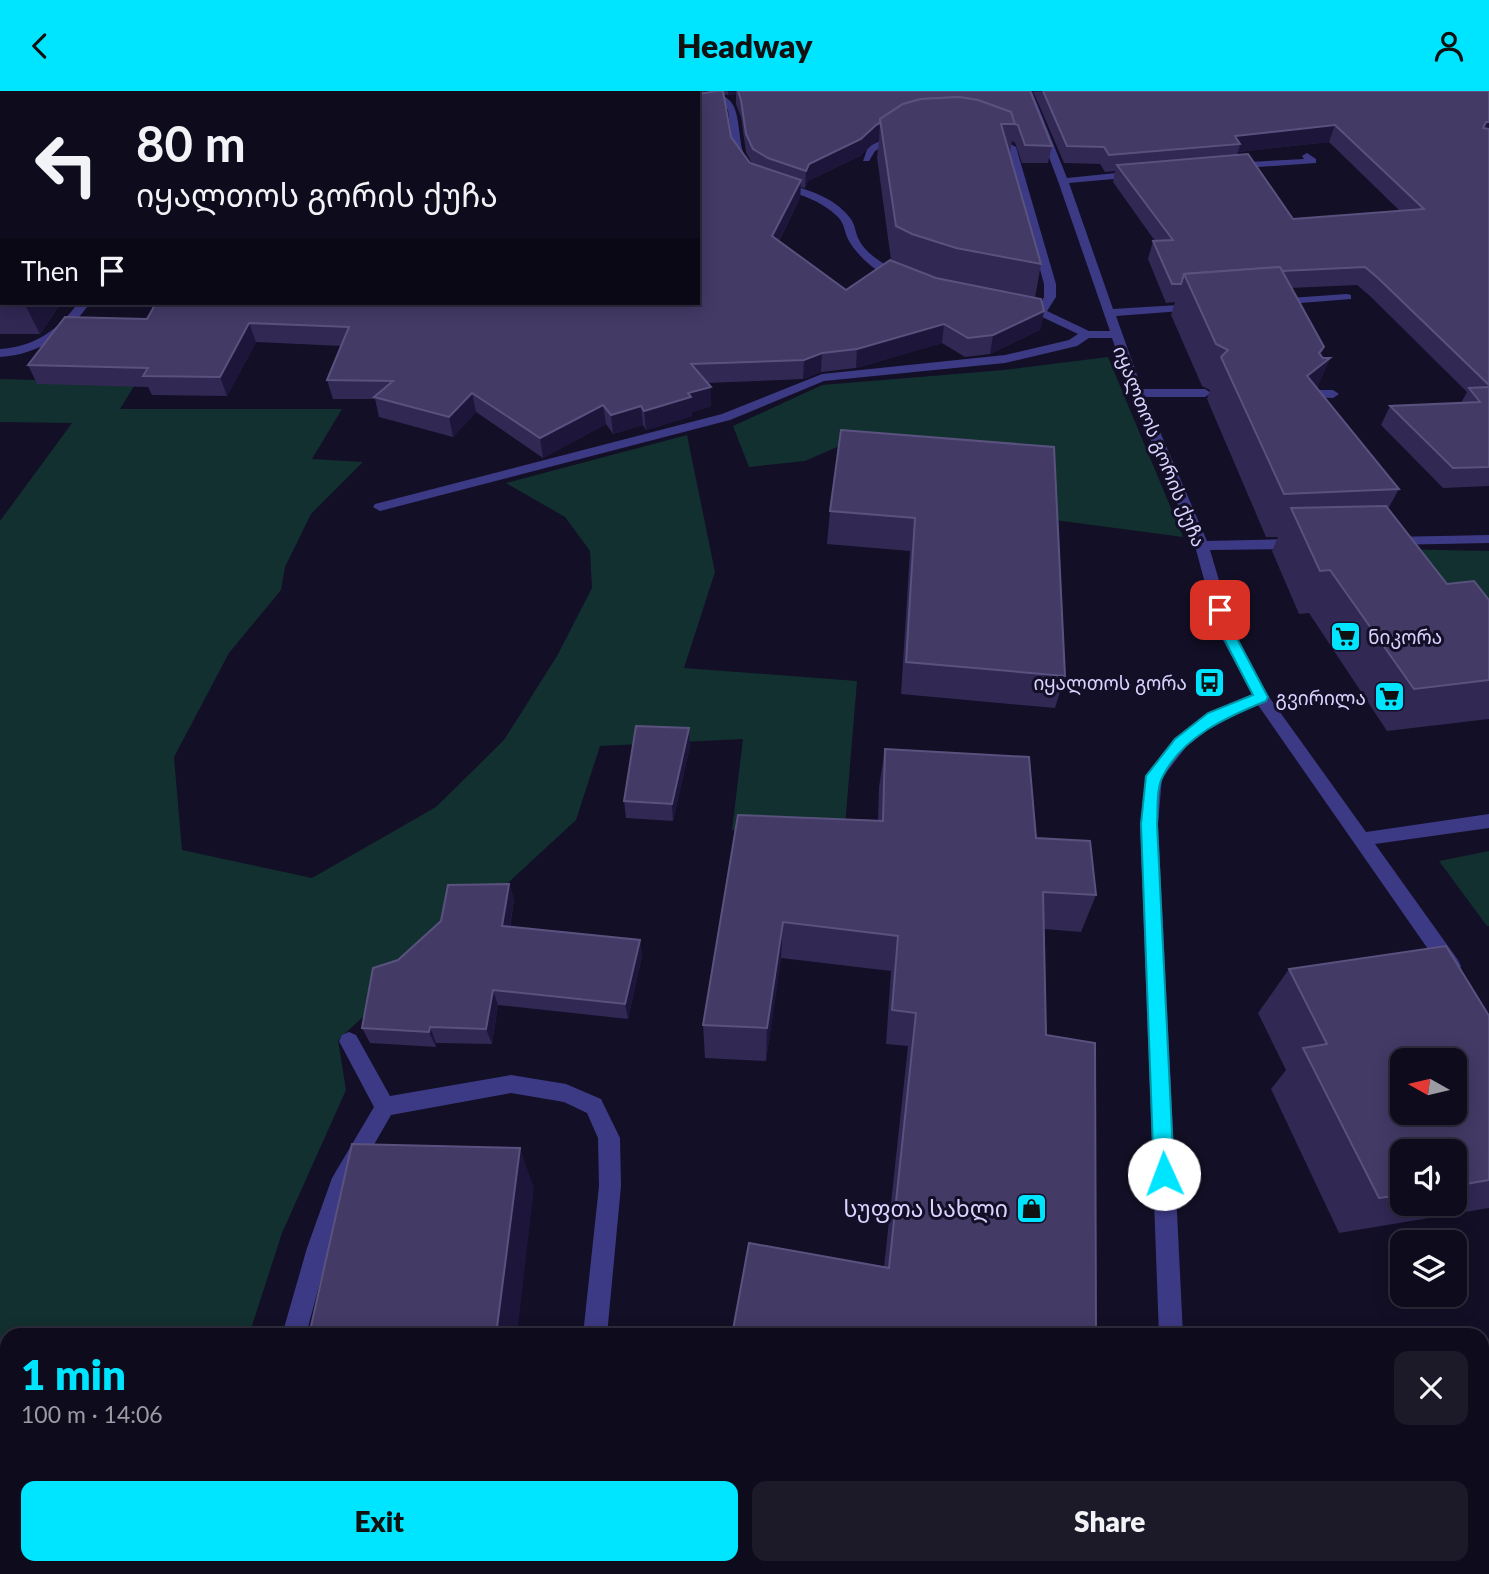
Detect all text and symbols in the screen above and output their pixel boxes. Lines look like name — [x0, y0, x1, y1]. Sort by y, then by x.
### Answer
text: Headway — [677, 26, 812, 65]
icon: back — [21, 27, 59, 65]
icon: person — [1430, 27, 1468, 65]
text: 80 m — [136, 114, 246, 172]
icon: left — [21, 119, 112, 210]
text: იყალთოს გორის ქუჩა — [136, 175, 498, 214]
icon: arrive — [93, 252, 131, 290]
text: Then — [21, 255, 79, 287]
street label: იყალთოს გორის ქუჩა — [1107, 342, 1211, 551]
pin — [1190, 580, 1250, 640]
icon: arrive — [1201, 591, 1239, 629]
supermarket icon: ნიკორა — [1328, 619, 1362, 653]
place label: ნიკორა — [1368, 625, 1442, 649]
bus stop icon: იყალთოს გორა — [1193, 665, 1227, 699]
place label: იყალთოს გორა — [1033, 671, 1187, 696]
supermarket icon: გვირილა — [1372, 680, 1406, 714]
place label: გვირილა — [1275, 686, 1366, 711]
north arrow — [1390, 1048, 1466, 1125]
map controls — [1390, 1048, 1467, 1307]
position arrow — [1127, 1137, 1201, 1211]
button: sound — [1390, 1139, 1467, 1216]
shop icon: სუფთა სახლი — [1014, 1191, 1048, 1225]
place label: სუფთა სახლი — [843, 1194, 1008, 1223]
button: layers — [1390, 1230, 1467, 1307]
text: 1 min — [21, 1349, 126, 1399]
button: close — [1394, 1351, 1468, 1425]
text: 100 m · 14:06 — [21, 1400, 163, 1428]
button: Exit — [21, 1481, 738, 1561]
button: Share — [752, 1481, 1468, 1561]

